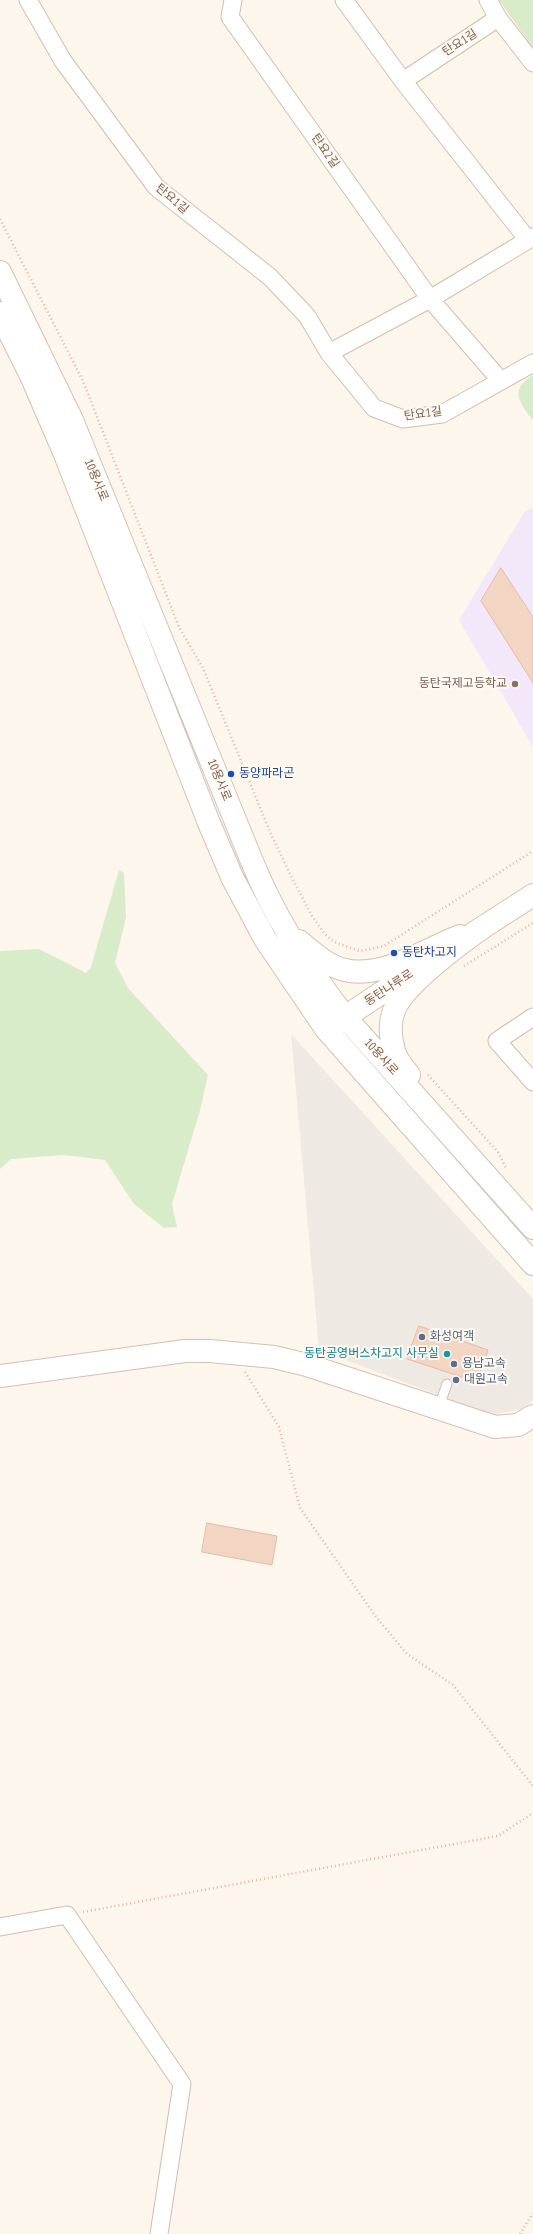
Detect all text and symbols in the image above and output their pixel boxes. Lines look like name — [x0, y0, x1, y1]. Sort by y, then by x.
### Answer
street label: 탄요1길 — [440, 26, 480, 60]
street label: 탄요2길 — [308, 131, 342, 171]
street label: 탄요1길 — [153, 181, 191, 217]
street label: 탄요1길 — [403, 404, 443, 424]
street label: 10용사로 — [81, 457, 111, 503]
place label: 동탄국제고등학교 — [419, 677, 507, 691]
marker: 동탄국제고등학교 — [510, 679, 520, 689]
street label: 10용사로 — [204, 757, 234, 803]
place label: 동양파라곤 — [239, 767, 294, 781]
marker: 동양파라곤 — [226, 769, 236, 779]
place label: 동탄차고지 — [402, 946, 457, 960]
marker: 동탄차고지 — [389, 948, 399, 958]
street label: 동탄나루로 — [362, 967, 416, 1009]
street label: 10용사로 — [361, 1036, 401, 1078]
place label: 화성여객 — [430, 1330, 474, 1344]
marker: 화성여객 — [417, 1332, 427, 1342]
place label: 동탄공영버스차고지 사무실 — [304, 1347, 439, 1361]
marker: 동탄공영버스차고지 사무실 — [442, 1349, 452, 1359]
place label: 용남고속 — [462, 1357, 506, 1371]
marker: 용남고속 — [449, 1359, 459, 1369]
place label: 대원고속 — [464, 1373, 508, 1387]
marker: 대원고속 — [451, 1375, 461, 1385]

